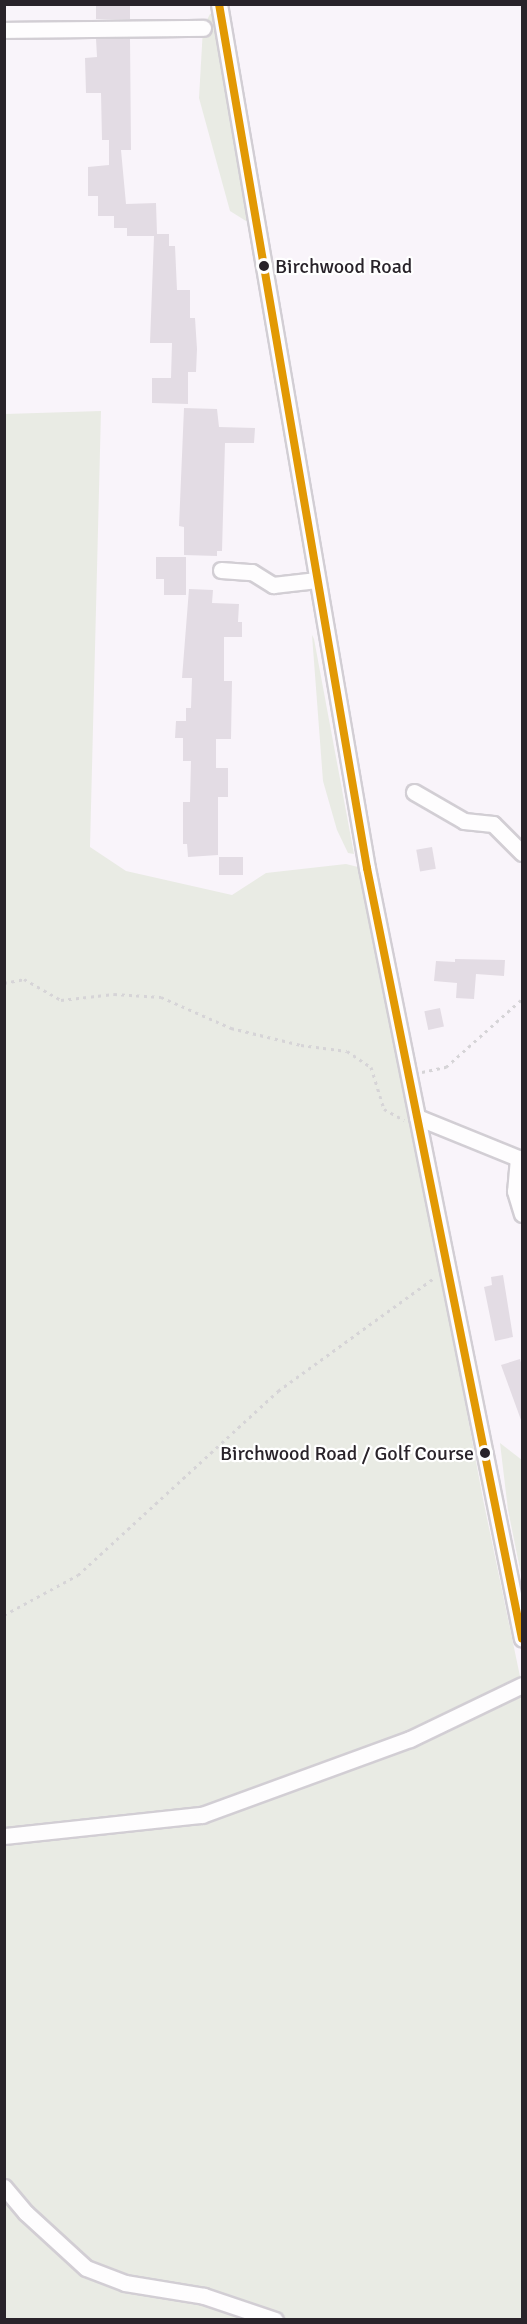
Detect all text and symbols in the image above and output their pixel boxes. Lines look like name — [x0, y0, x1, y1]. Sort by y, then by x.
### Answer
place label: Birchwood Road — [275, 254, 412, 278]
marker: Birchwood Road — [258, 260, 270, 272]
place label: Birchwood Road / Golf Course — [220, 1441, 474, 1465]
marker: Birchwood Road / Golf Course — [479, 1447, 491, 1459]

